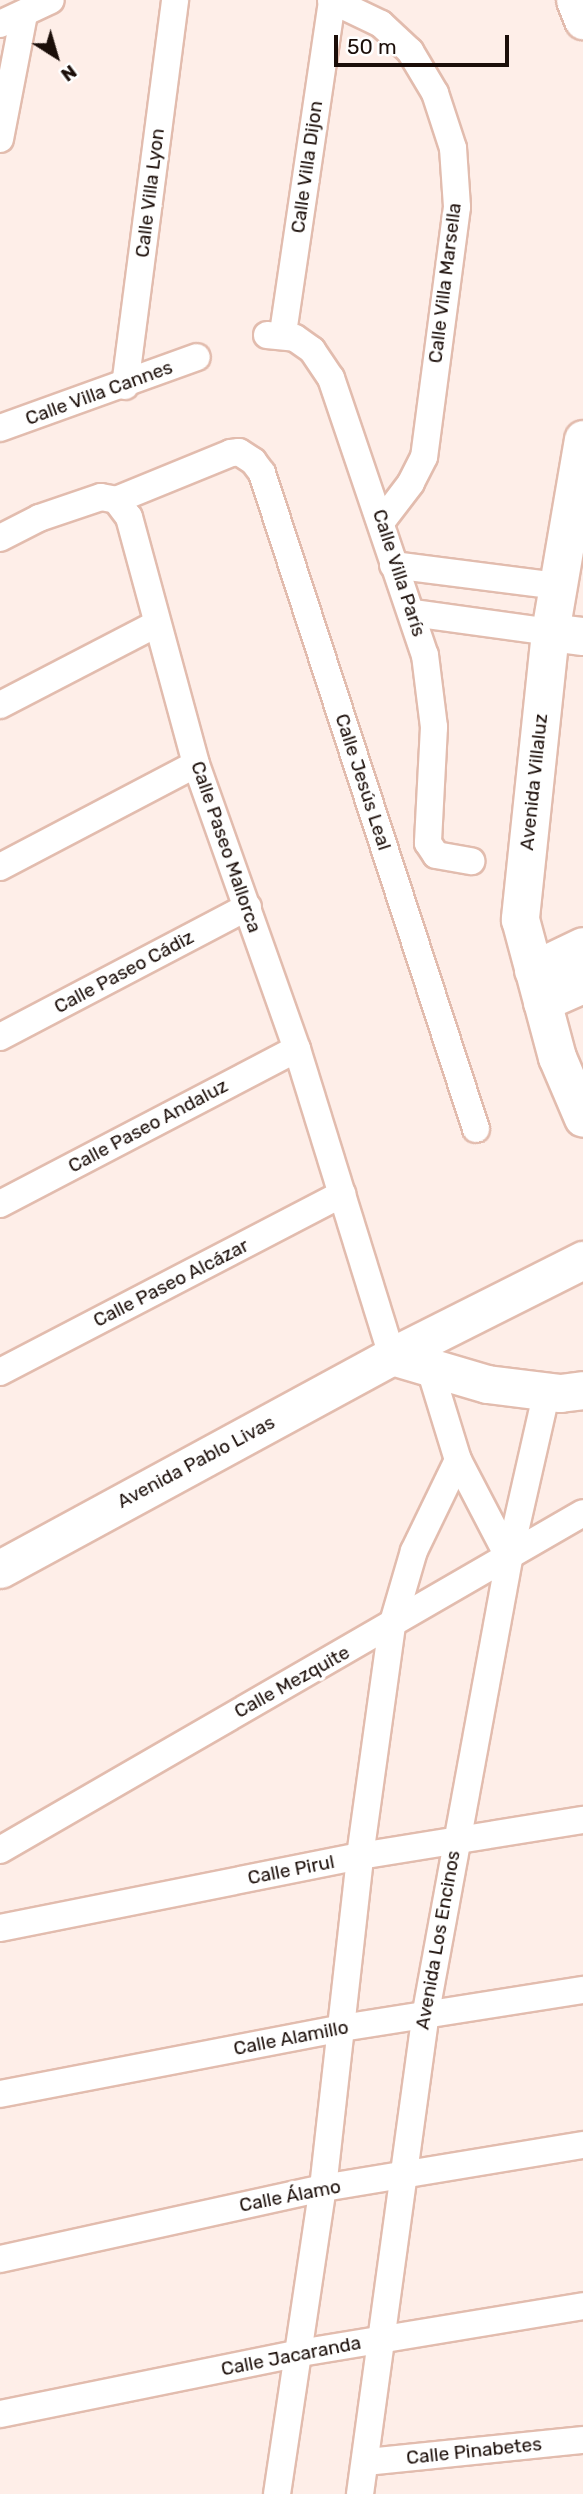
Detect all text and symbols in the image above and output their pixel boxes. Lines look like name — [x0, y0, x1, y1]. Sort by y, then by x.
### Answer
north arrow — [21, 21, 91, 91]
scale bar — [338, 21, 513, 65]
text: 50 m — [347, 34, 397, 59]
text: N — [57, 60, 81, 86]
street label: Calle Villa Dijon — [286, 99, 328, 235]
street label: Calle Villa Lyon — [131, 127, 169, 259]
street label: Calle Villa Marsella — [424, 201, 466, 365]
street label: Calle Villa Cannes — [22, 356, 176, 430]
street label: Calle Villa París — [368, 506, 430, 640]
street label: Calle Jesús Leal — [330, 711, 396, 853]
street label: Avenida Villaluz — [515, 712, 553, 852]
street label: Calle Paseo Mallorca — [186, 758, 266, 936]
street label: Calle Paseo Cádiz — [50, 926, 198, 1018]
street label: Calle Paseo Andaluz — [64, 1074, 232, 1178]
street label: Calle Paseo Alcázar — [89, 1234, 253, 1332]
street label: Avenida Pablo Livas — [113, 1411, 279, 1513]
street label: Calle Mezquite — [230, 1641, 354, 1723]
street label: Avenida Los Encinos — [411, 1849, 465, 2031]
street label: Calle Pirul — [246, 1850, 336, 1890]
street label: Calle Alamillo — [231, 2016, 351, 2060]
street label: Calle Álamo — [237, 2175, 343, 2217]
street label: Calle Jacaranda — [219, 2331, 363, 2381]
street label: Calle Pinabetes — [405, 2433, 543, 2469]

